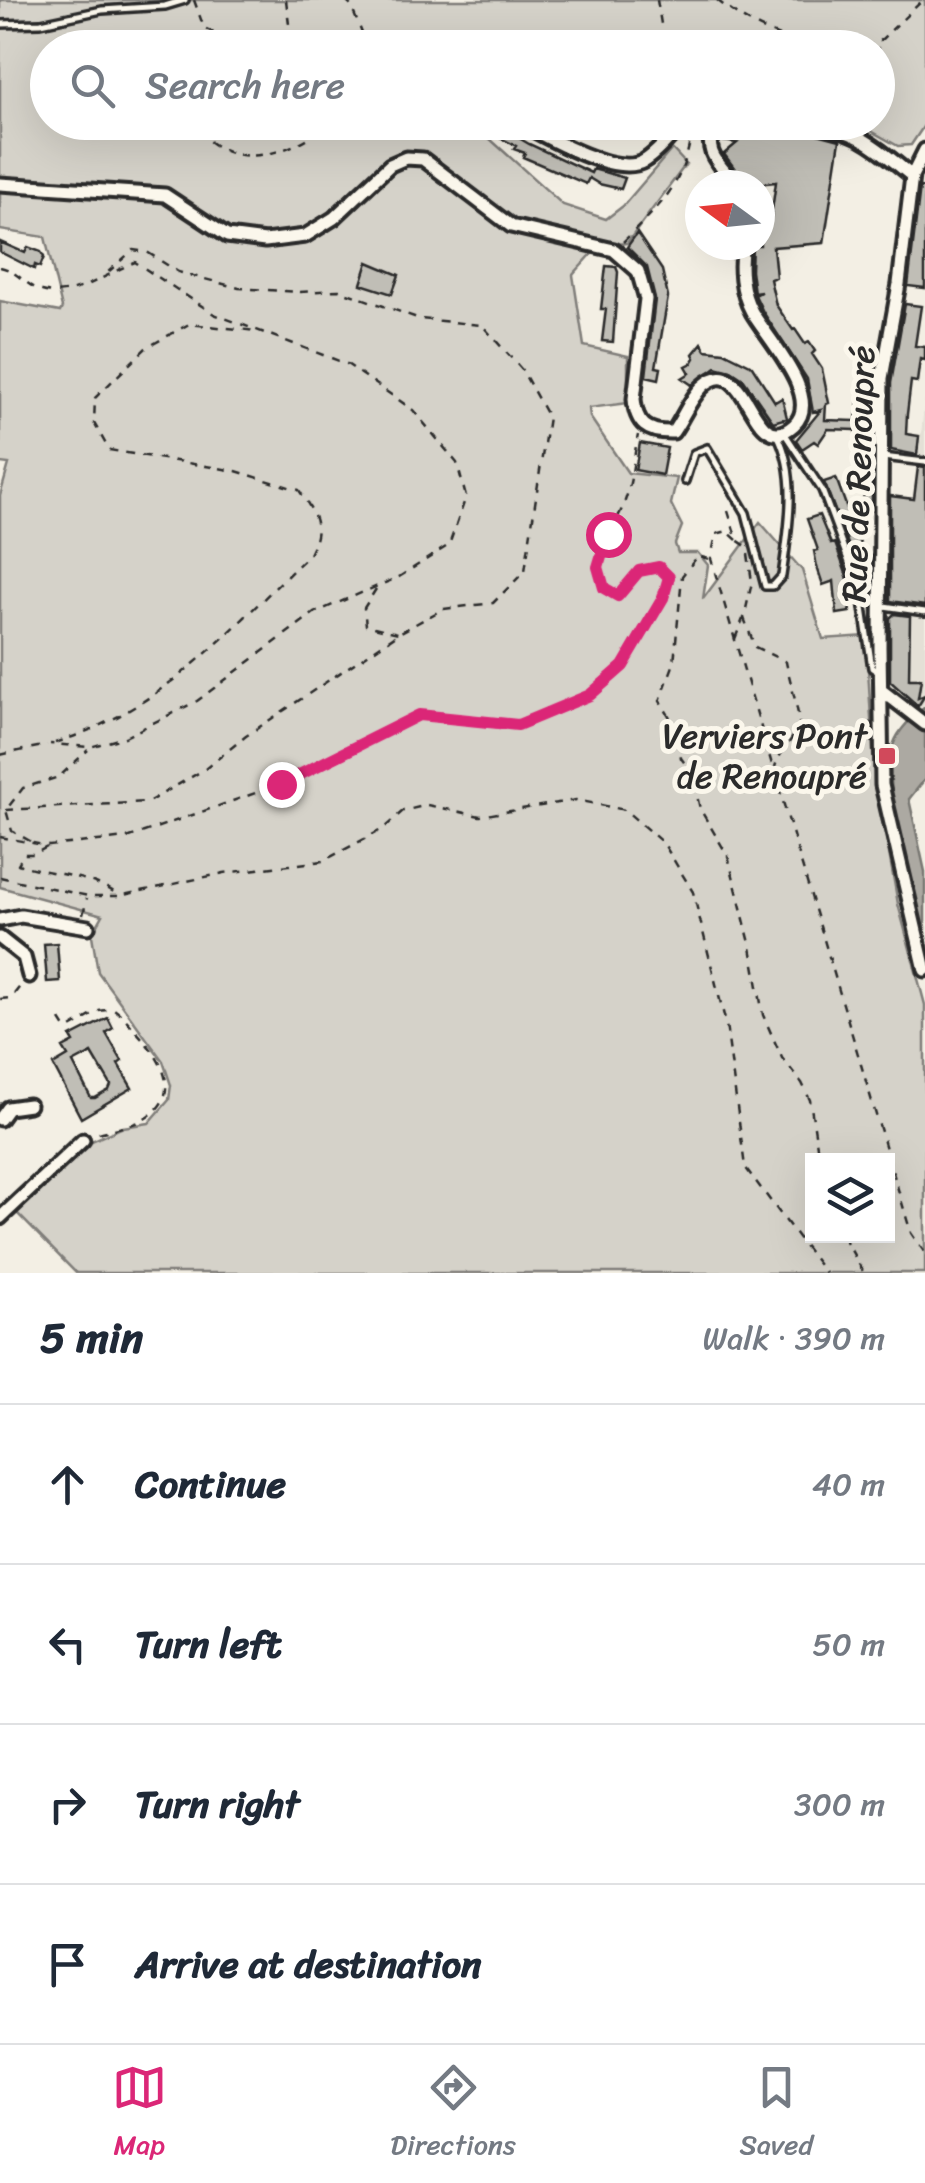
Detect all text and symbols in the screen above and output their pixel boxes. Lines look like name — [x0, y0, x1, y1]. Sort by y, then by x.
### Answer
search box — [30, 30, 895, 140]
text: Search here — [145, 52, 345, 119]
icon: search — [65, 58, 120, 113]
north arrow — [685, 170, 775, 260]
street label: Rue de Renoupré — [823, 345, 893, 603]
route start — [586, 512, 632, 558]
place label: Verviers Pont de Renoupré — [662, 705, 869, 807]
marker: Verviers Pont de Renoupré — [876, 745, 898, 767]
route end — [259, 762, 305, 808]
map controls — [805, 1153, 895, 1243]
button: layers — [805, 1153, 895, 1243]
text: 5 min — [40, 1301, 143, 1375]
text: Walk · 390 m — [703, 1310, 885, 1367]
text: Continue — [135, 1451, 286, 1518]
text: 40 m — [812, 1456, 885, 1513]
icon: ahead — [40, 1457, 95, 1512]
text: Turn left — [135, 1611, 281, 1678]
text: 50 m — [812, 1616, 885, 1673]
icon: left — [40, 1617, 95, 1672]
text: Turn right — [135, 1771, 300, 1838]
text: 300 m — [794, 1776, 885, 1833]
icon: right — [40, 1777, 95, 1832]
text: Arrive at destination — [135, 1931, 482, 1998]
icon: arrive — [40, 1937, 95, 1992]
tab: Map — [112, 2060, 167, 2169]
tab: Directions — [390, 2060, 516, 2169]
tab: Saved — [739, 2060, 813, 2169]

